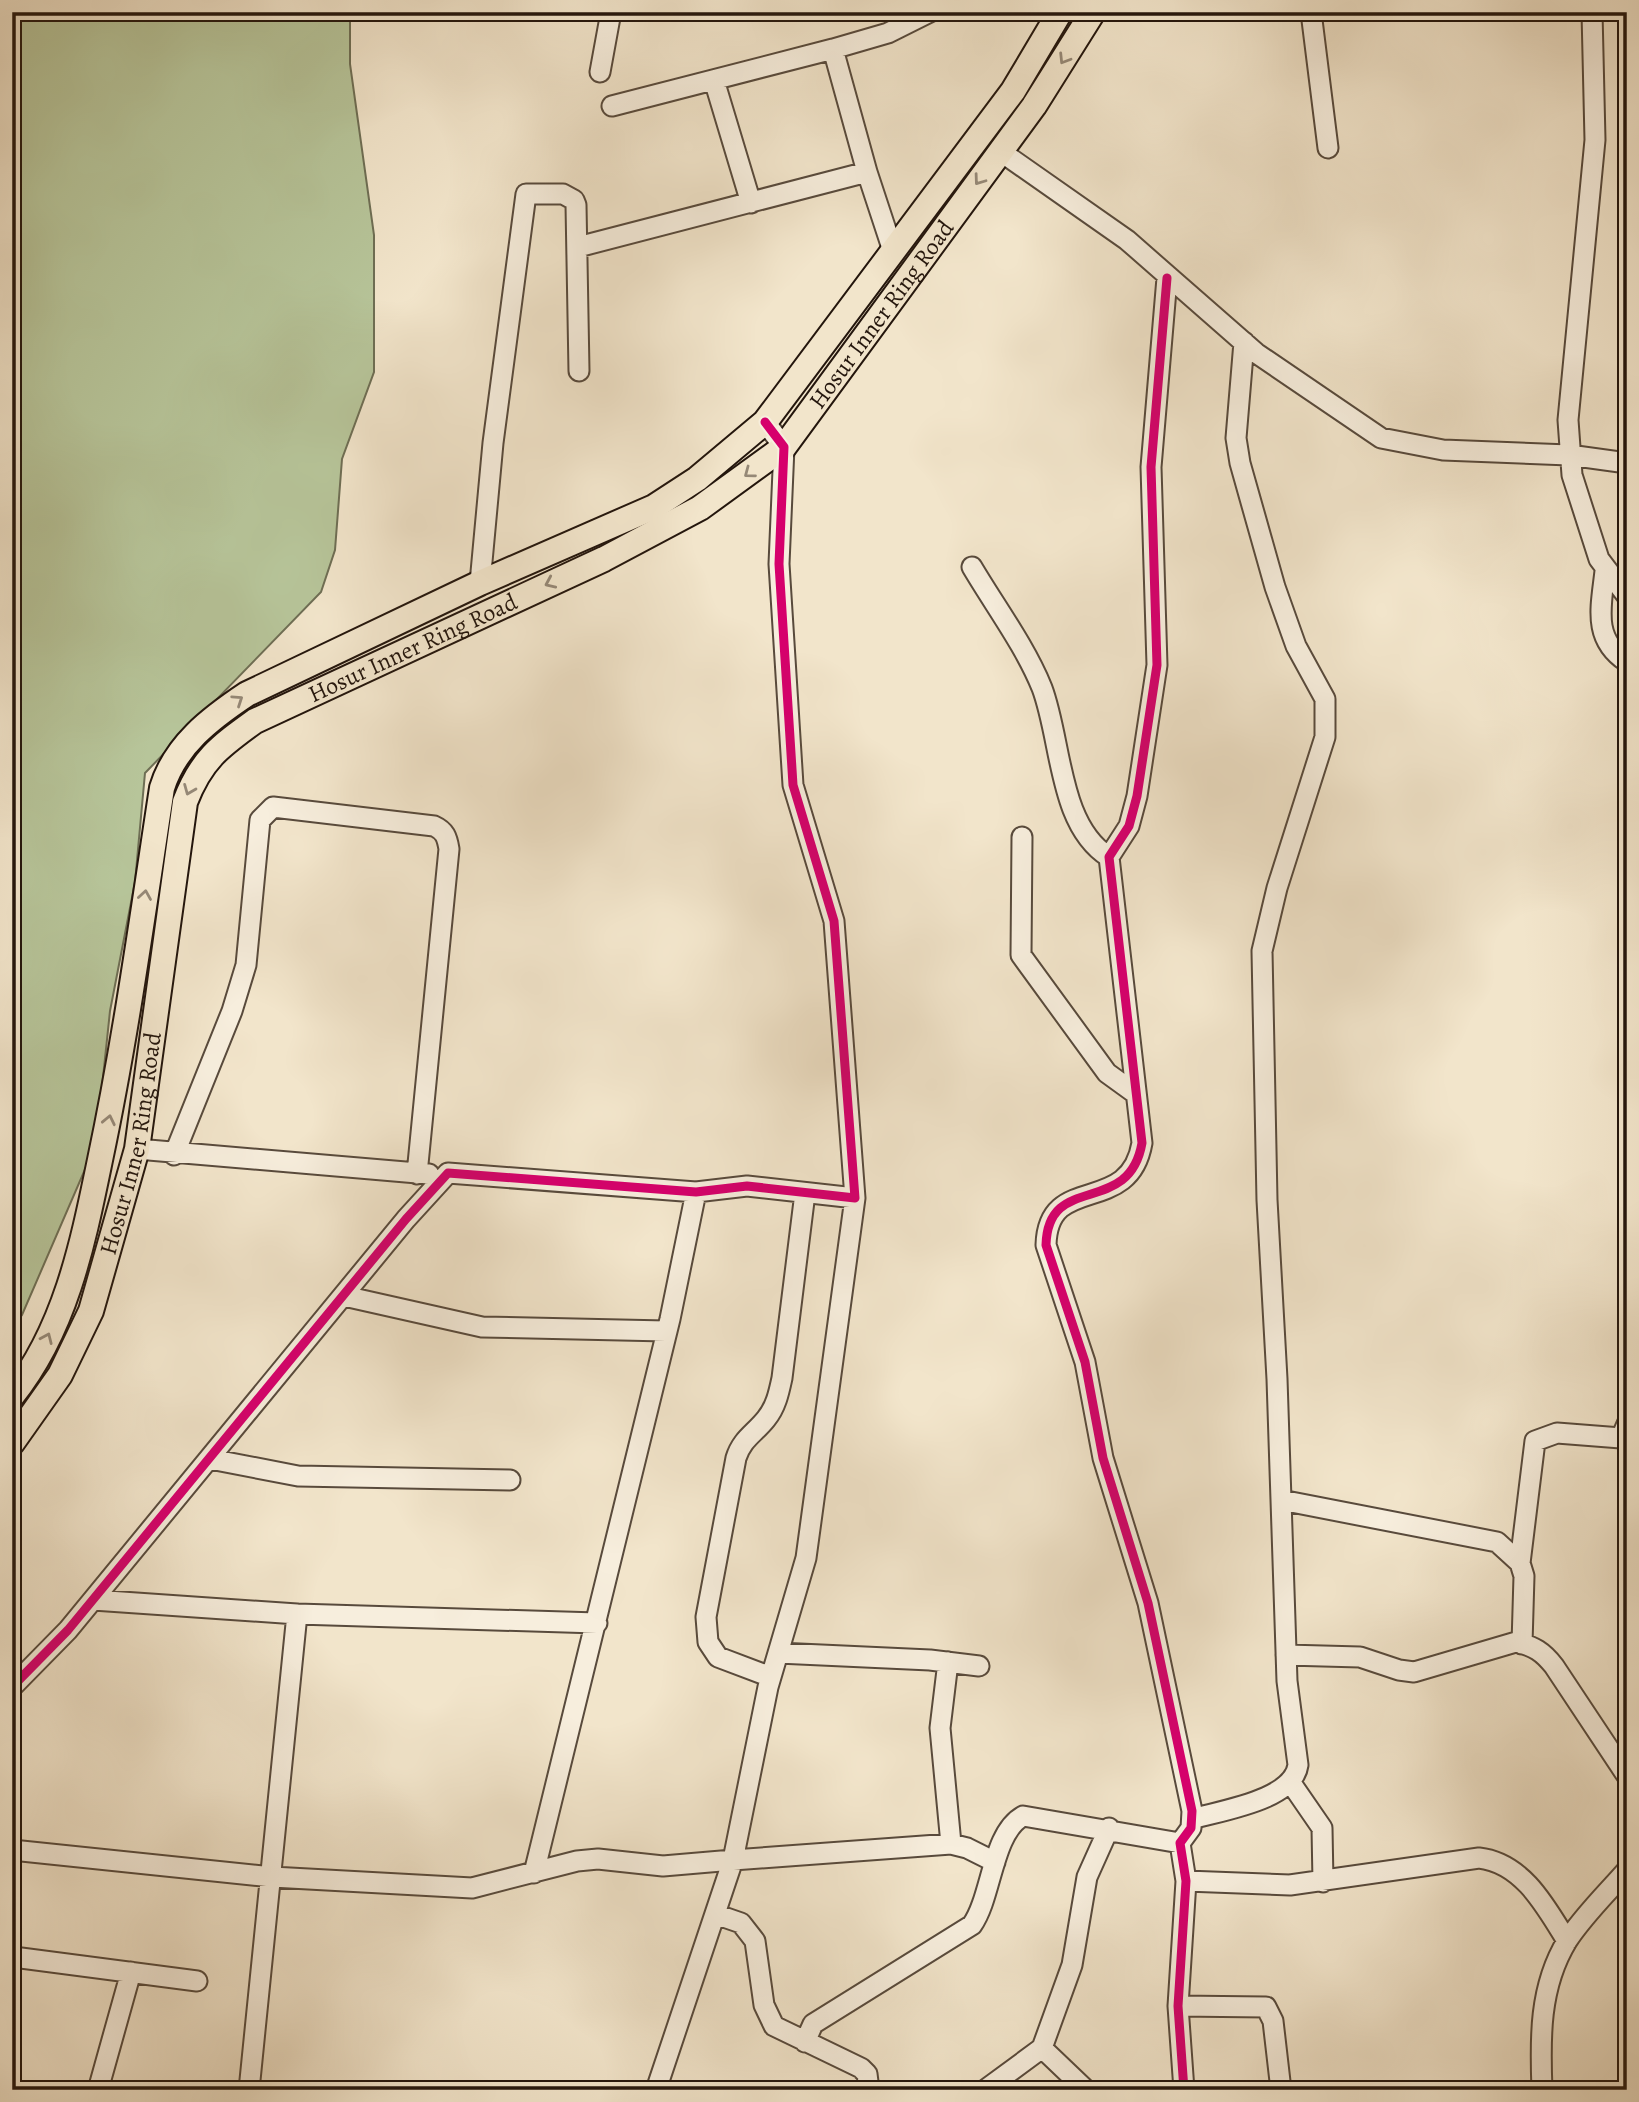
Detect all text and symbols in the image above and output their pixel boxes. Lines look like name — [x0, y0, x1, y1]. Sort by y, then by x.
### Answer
one-way arrow — [1059, 51, 1072, 64]
one-way arrow — [975, 172, 987, 185]
street label: Hosur Inner Ring Road — [801, 213, 961, 415]
one-way arrow — [744, 465, 757, 478]
one-way arrow — [545, 575, 558, 589]
street label: Hosur Inner Ring Road — [303, 586, 522, 710]
one-way arrow — [230, 696, 243, 708]
one-way arrow — [184, 784, 198, 796]
one-way arrow — [137, 889, 152, 901]
street label: Hosur Inner Ring Road — [92, 1030, 169, 1258]
one-way arrow — [100, 1114, 115, 1126]
one-way arrow — [39, 1333, 53, 1345]

